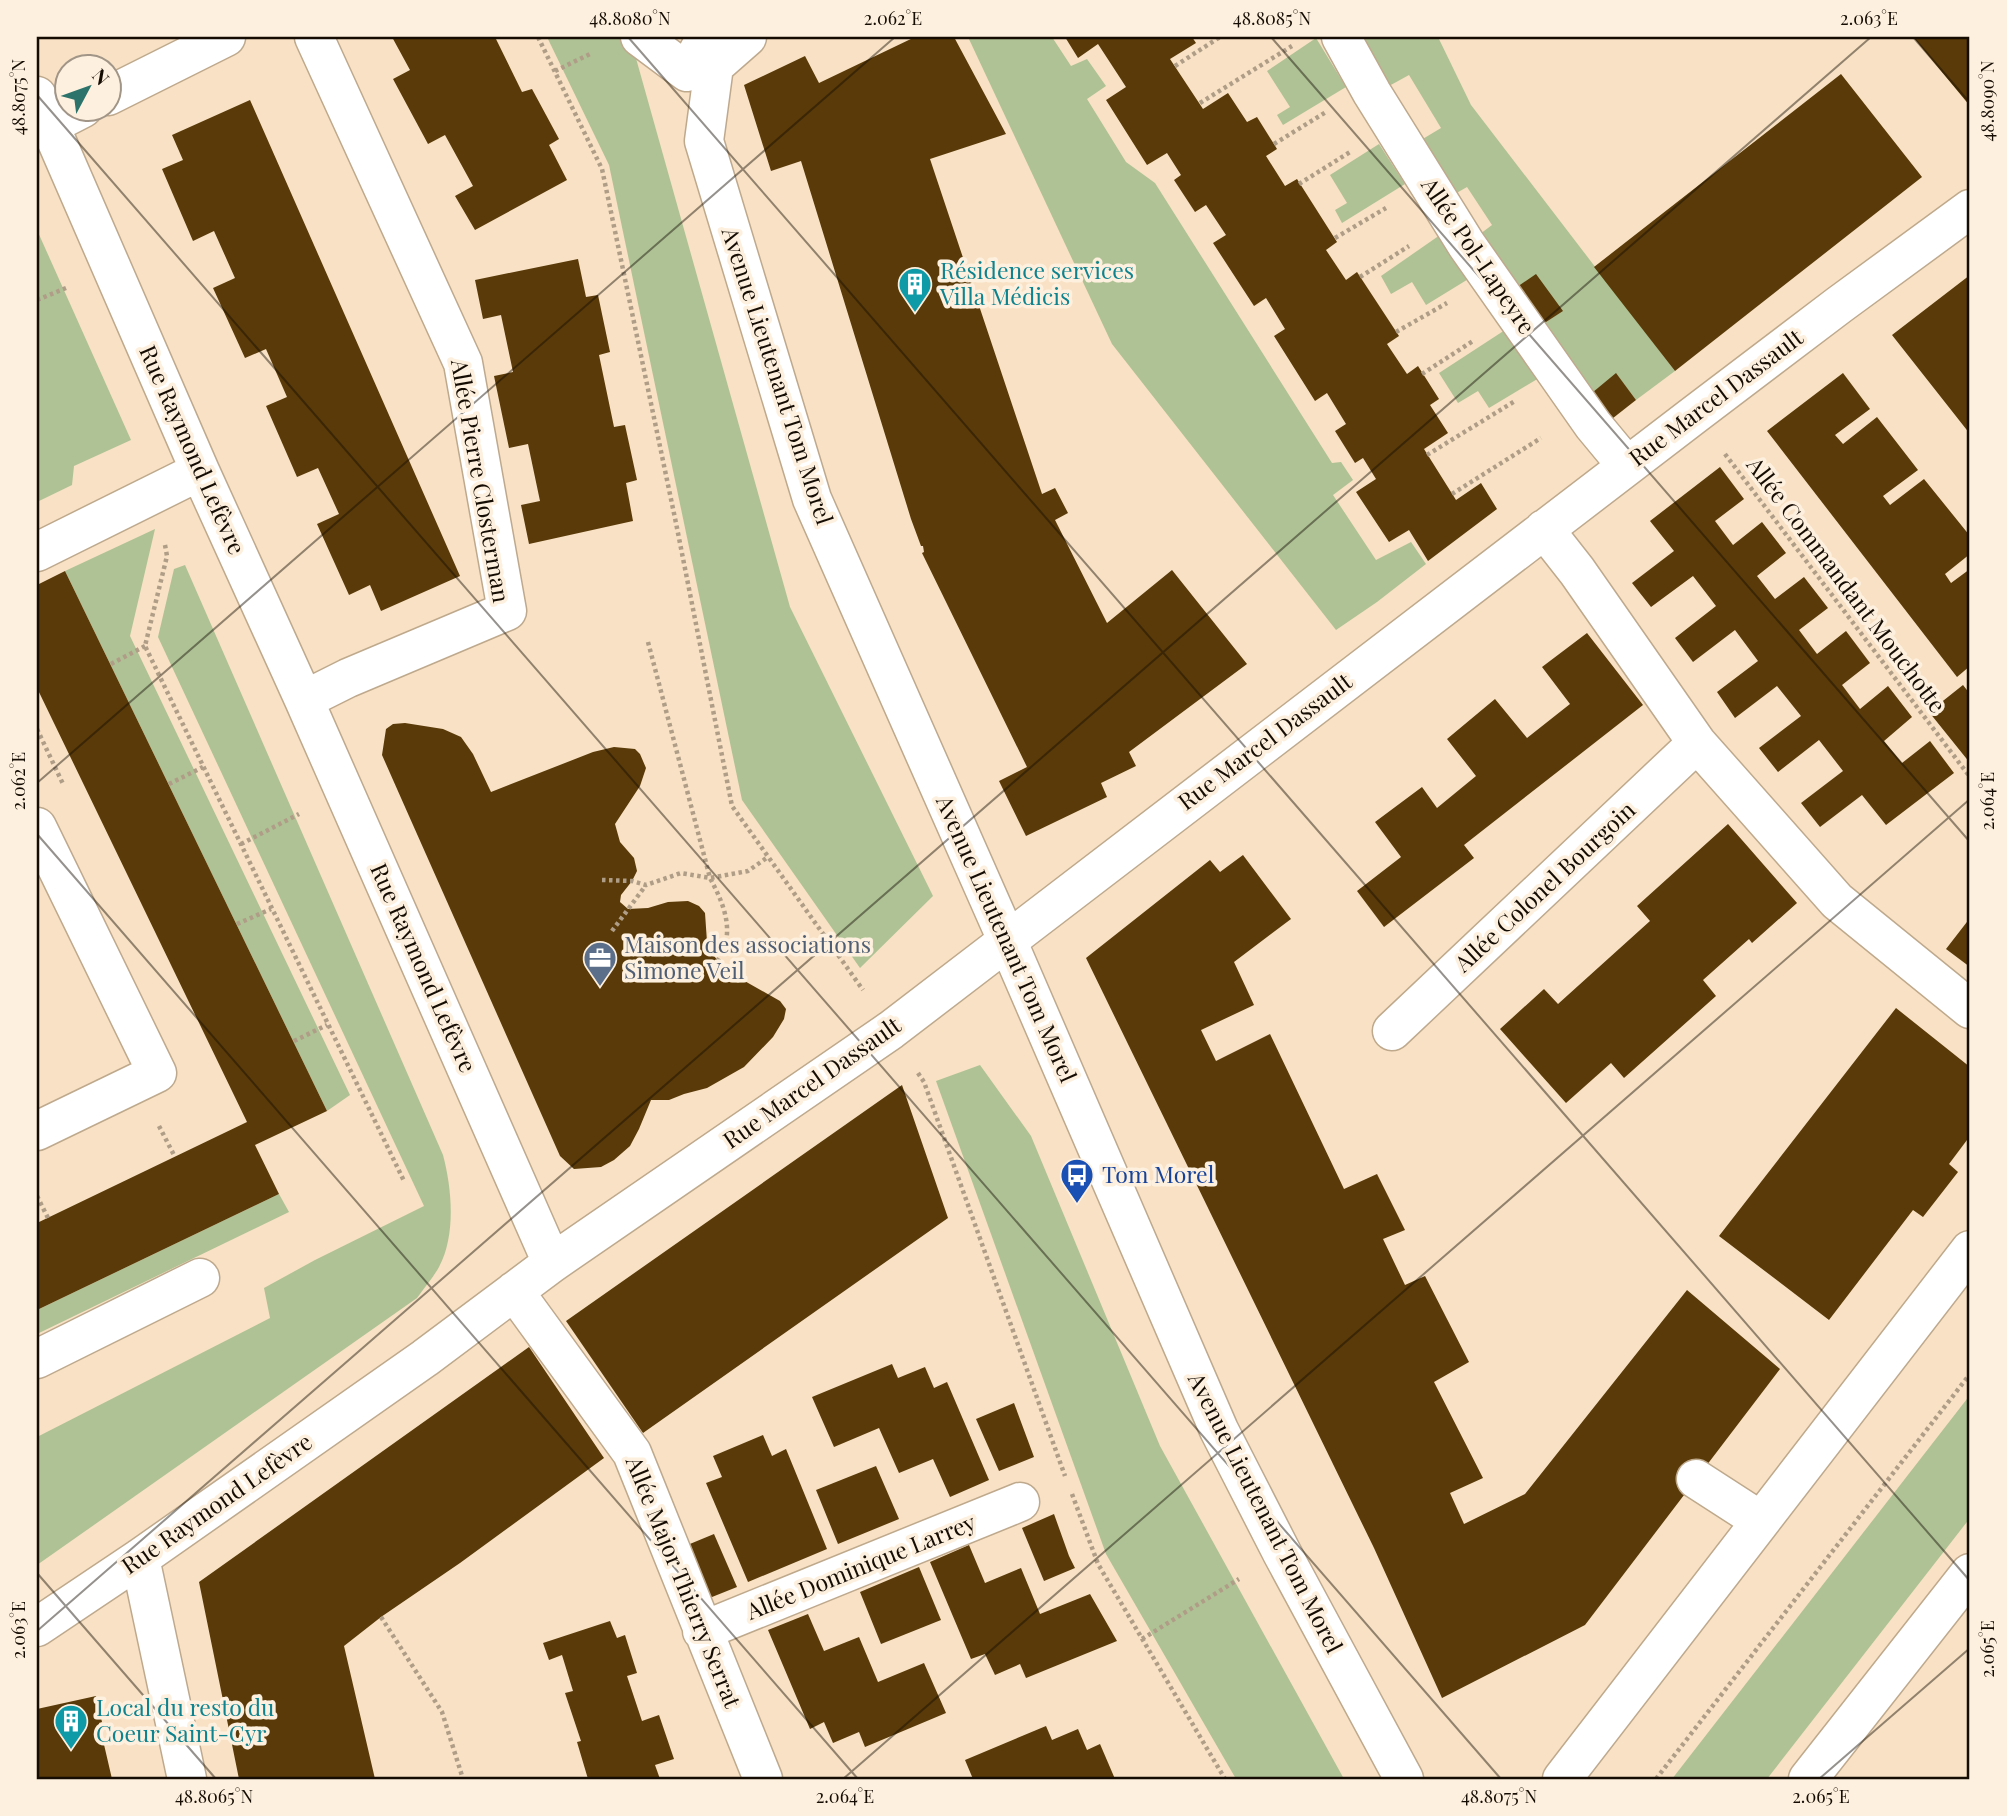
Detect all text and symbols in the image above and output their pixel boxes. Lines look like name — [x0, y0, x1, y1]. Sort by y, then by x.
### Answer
text: 48.8080°N — [589, 6, 671, 30]
text: 2.062°E — [864, 6, 922, 30]
text: 48.8085°N — [1233, 6, 1311, 30]
text: 2.063°E — [1840, 6, 1898, 30]
north arrow — [52, 52, 122, 122]
text: 48.8075°N — [6, 59, 30, 135]
text: 48.8090°N — [1975, 60, 1999, 142]
text: N — [87, 62, 116, 90]
street label: Allée Pol-Lapeyre — [1415, 170, 1543, 340]
street label: Avenue Lieutenant Tom Morel — [715, 222, 841, 529]
place label: Résidence services Villa Médicis — [939, 254, 1134, 311]
building icon: Résidence services Villa Médicis — [896, 265, 934, 314]
street label: Rue Marcel Dassault — [1622, 321, 1809, 472]
street label: Rue Raymond Lefèvre — [133, 340, 253, 559]
street label: Allée Pierre Closterman — [445, 356, 518, 605]
street label: Allée Commandant Mouchotte — [1740, 449, 1954, 718]
street label: Rue Marcel Dassault — [1171, 665, 1358, 816]
text: 2.062°E — [6, 752, 30, 810]
text: 2.064°E — [1975, 772, 1999, 830]
street label: Avenue Lieutenant Tom Morel — [930, 789, 1085, 1087]
street label: Allée Colonel Bourgoin — [1446, 794, 1641, 979]
street label: Rue Raymond Lefèvre — [364, 858, 484, 1077]
place label: Maison des associations Simone Veil — [624, 928, 871, 985]
office icon: Maison des associations Simone Veil — [581, 939, 619, 988]
street label: Rue Marcel Dassault — [716, 1008, 907, 1155]
bus stop icon: Tom Morel — [1058, 1156, 1096, 1205]
place label: Tom Morel — [1102, 1158, 1215, 1189]
street label: Avenue Lieutenant Tom Morel — [1182, 1366, 1351, 1658]
street label: Rue Raymond Lefèvre — [115, 1425, 318, 1580]
street label: Allée Major Thierry Serrat — [619, 1450, 749, 1713]
street label: Allée Dominique Larrey — [740, 1505, 980, 1626]
text: 2.063°E — [6, 1601, 30, 1659]
text: 2.065°E — [1975, 1620, 1999, 1678]
place label: Local du resto du Coeur Saint-Cyr — [96, 1691, 274, 1748]
building icon: Local du resto du Coeur Saint-Cyr — [52, 1702, 90, 1751]
text: 48.8065°N — [175, 1784, 253, 1808]
text: 2.064°E — [816, 1784, 874, 1808]
text: 48.8075°N — [1461, 1784, 1537, 1808]
text: 2.065°E — [1792, 1784, 1850, 1808]

